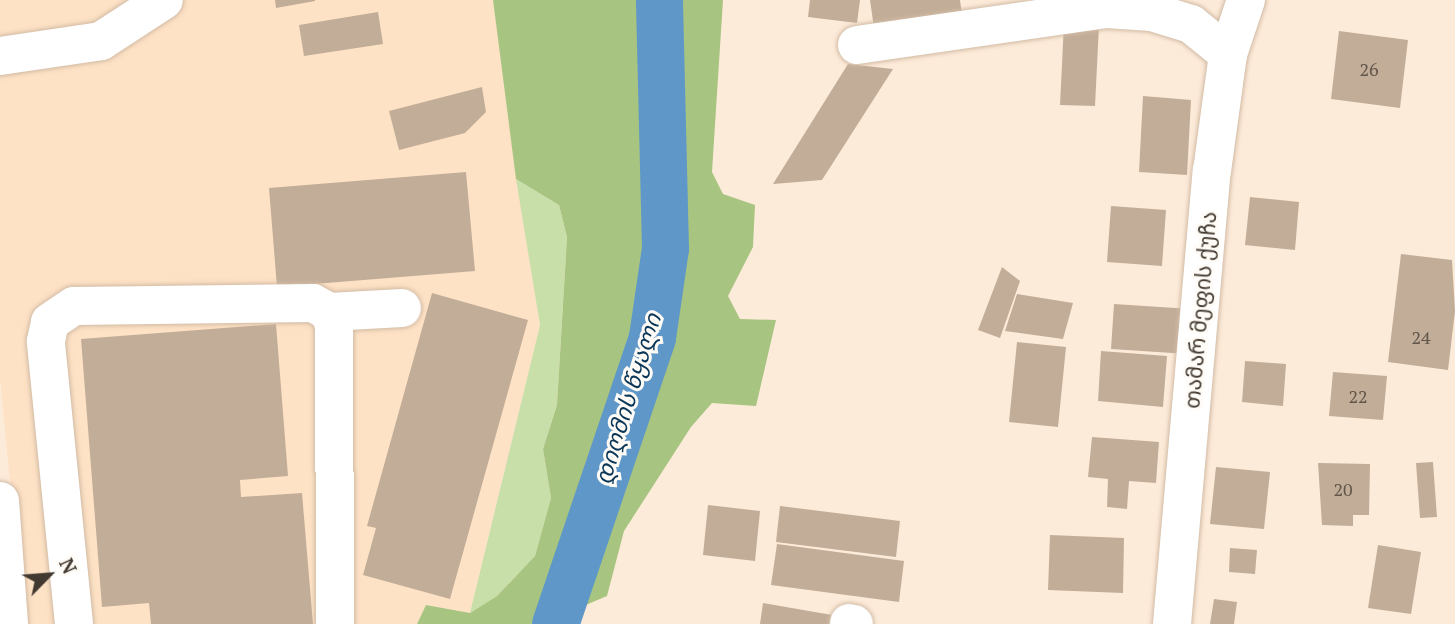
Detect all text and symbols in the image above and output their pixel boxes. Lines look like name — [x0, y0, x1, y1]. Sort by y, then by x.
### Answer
house number: 26 — [1359, 58, 1379, 80]
street label: თამარ მეფის ქუჩა — [1179, 210, 1221, 410]
water label: დიღმის წყალი — [589, 310, 667, 488]
house number: 24 — [1411, 326, 1431, 348]
house number: 22 — [1348, 385, 1368, 407]
house number: 20 — [1333, 478, 1353, 500]
north arrow — [14, 540, 84, 610]
text: N — [54, 554, 83, 578]

